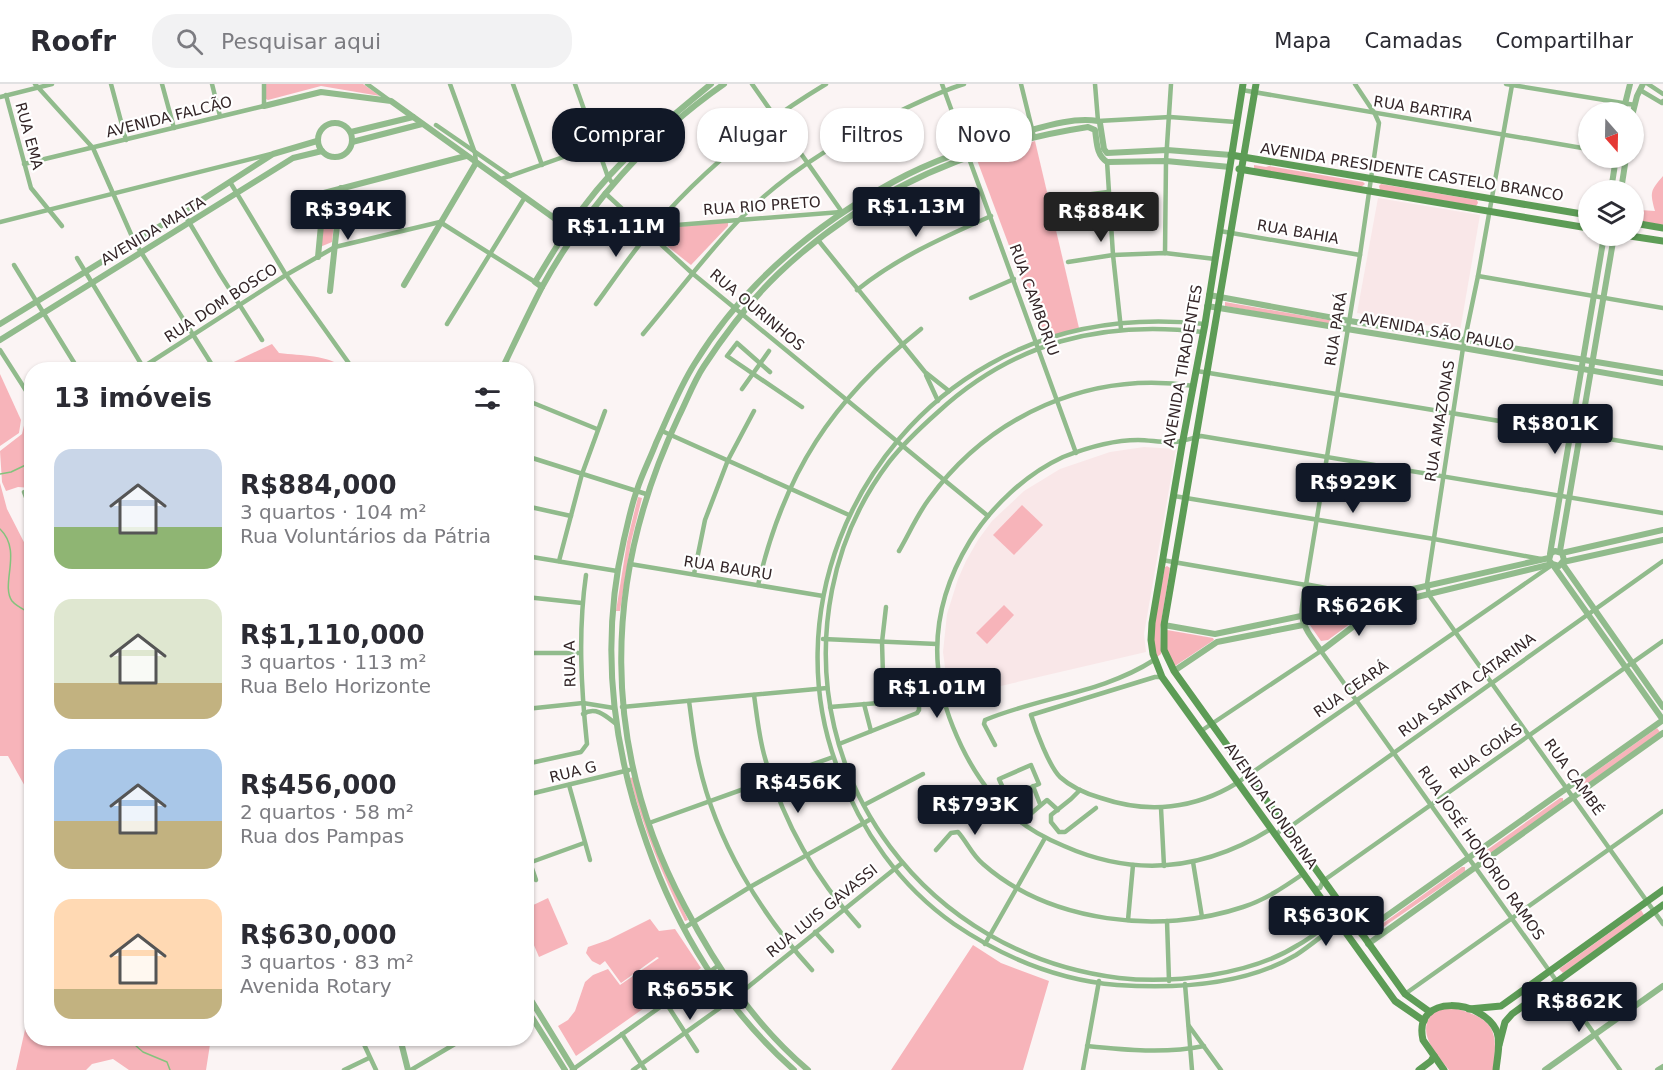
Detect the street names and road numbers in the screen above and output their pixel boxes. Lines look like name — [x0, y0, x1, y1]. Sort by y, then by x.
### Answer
street label: AVENIDA FALCÃO — [104, 92, 234, 141]
street label: RUA BARTIRA — [1372, 92, 1475, 126]
street label: RUA EMA — [11, 100, 47, 172]
street label: AVENIDA PRESIDENTE CASTELO BRANCO — [1259, 139, 1565, 205]
street label: AVENIDA MALTA — [97, 192, 209, 269]
street label: RUA RIO PRETO — [703, 193, 821, 219]
street label: RUA BAHIA — [1256, 216, 1341, 248]
street label: RUA CAMBORIU — [1005, 242, 1063, 358]
street label: RUA DOM BOSCO — [161, 260, 281, 346]
street label: RUA OURINHOS — [706, 265, 808, 355]
street label: AVENIDA TIRADENTES — [1160, 283, 1206, 449]
street label: RUA PARÁ — [1320, 290, 1351, 367]
street label: AVENIDA SÃO PAULO — [1358, 309, 1516, 354]
street label: RUA AMAZONAS — [1421, 359, 1459, 483]
street label: RUA BAURU — [682, 552, 774, 584]
street label: RUA SANTA CATARINA — [1395, 629, 1540, 741]
street label: RUA A — [561, 640, 579, 688]
street label: RUA CEARÁ — [1310, 656, 1392, 721]
street label: RUA GOIÁS — [1446, 719, 1526, 782]
street label: RUA CAMBÉ — [1540, 735, 1609, 819]
street label: AVENIDA LONDRINA — [1221, 740, 1322, 873]
street label: RUA G — [548, 757, 598, 787]
street label: RUA JOSÉ HONÓRIO RAMOS — [1414, 762, 1549, 943]
street label: RUA LUIS GAVASSI — [763, 861, 881, 961]

